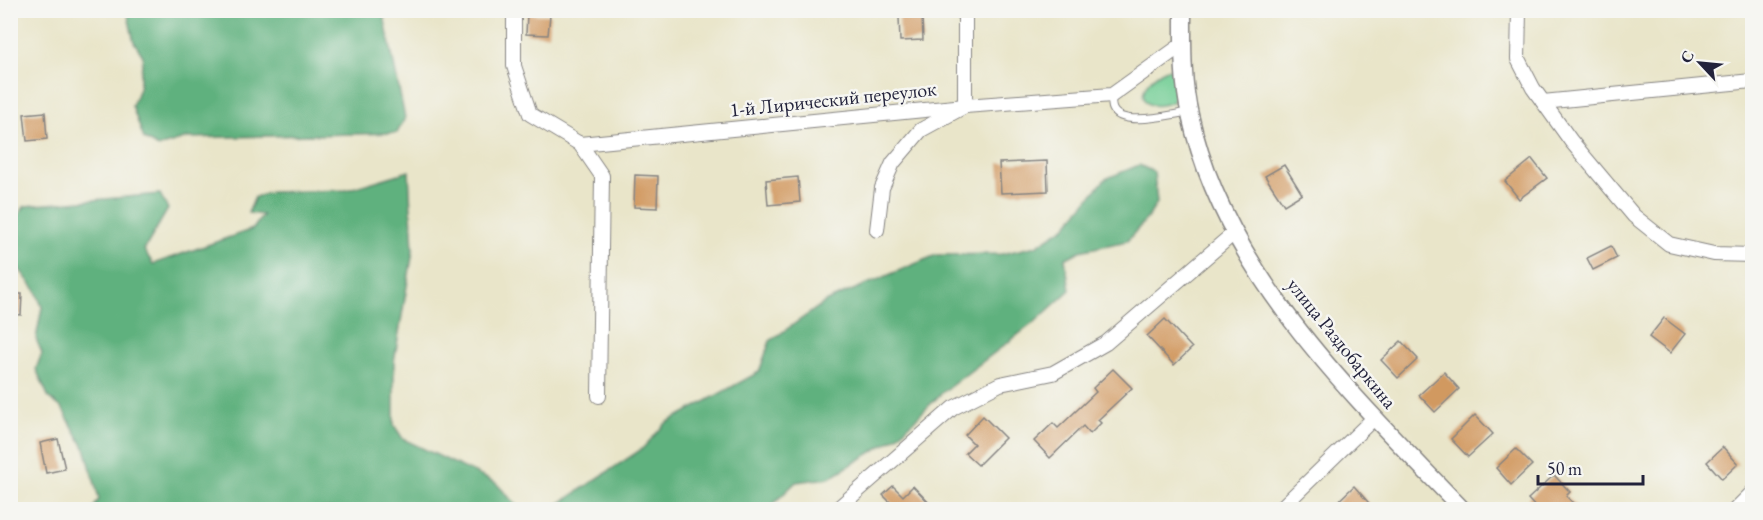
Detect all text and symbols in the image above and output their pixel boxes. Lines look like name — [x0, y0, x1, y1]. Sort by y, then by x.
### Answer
north arrow — [1670, 33, 1730, 93]
text: С — [1675, 47, 1699, 66]
street label: 1-й Лирический переулок — [728, 75, 938, 123]
street label: улица Раздобаркина — [1281, 272, 1403, 414]
scale bar — [1538, 448, 1643, 486]
text: 50 m — [1547, 457, 1582, 480]

